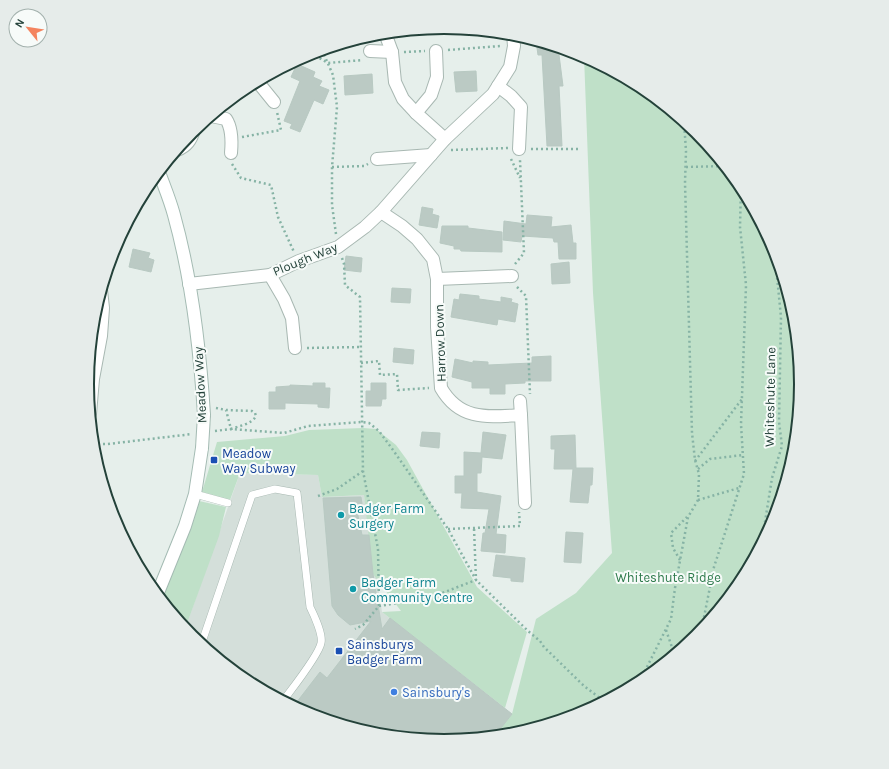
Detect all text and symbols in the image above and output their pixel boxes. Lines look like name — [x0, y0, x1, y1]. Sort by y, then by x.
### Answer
north arrow — [8, 8, 48, 48]
text: N — [12, 17, 27, 30]
street label: Plough Way — [270, 239, 340, 279]
street label: Harrow Down — [431, 304, 449, 382]
street label: Meadow Way — [191, 346, 209, 424]
street label: Whiteshute Lane — [762, 347, 778, 447]
place label: Meadow Way Subway — [222, 446, 296, 476]
marker: Meadow Way Subway — [209, 455, 219, 465]
place label: Badger Farm Surgery — [349, 501, 424, 531]
marker: Badger Farm Surgery — [336, 510, 346, 520]
park label: Whiteshute Ridge — [615, 570, 721, 585]
place label: Badger Farm Community Centre — [361, 575, 473, 605]
marker: Badger Farm Community Centre — [348, 584, 358, 594]
place label: Sainsburys Badger Farm — [347, 637, 422, 667]
marker: Sainsburys Badger Farm — [334, 646, 344, 656]
place label: Sainsbury's — [402, 685, 471, 700]
marker: Sainsbury's — [389, 687, 399, 697]

